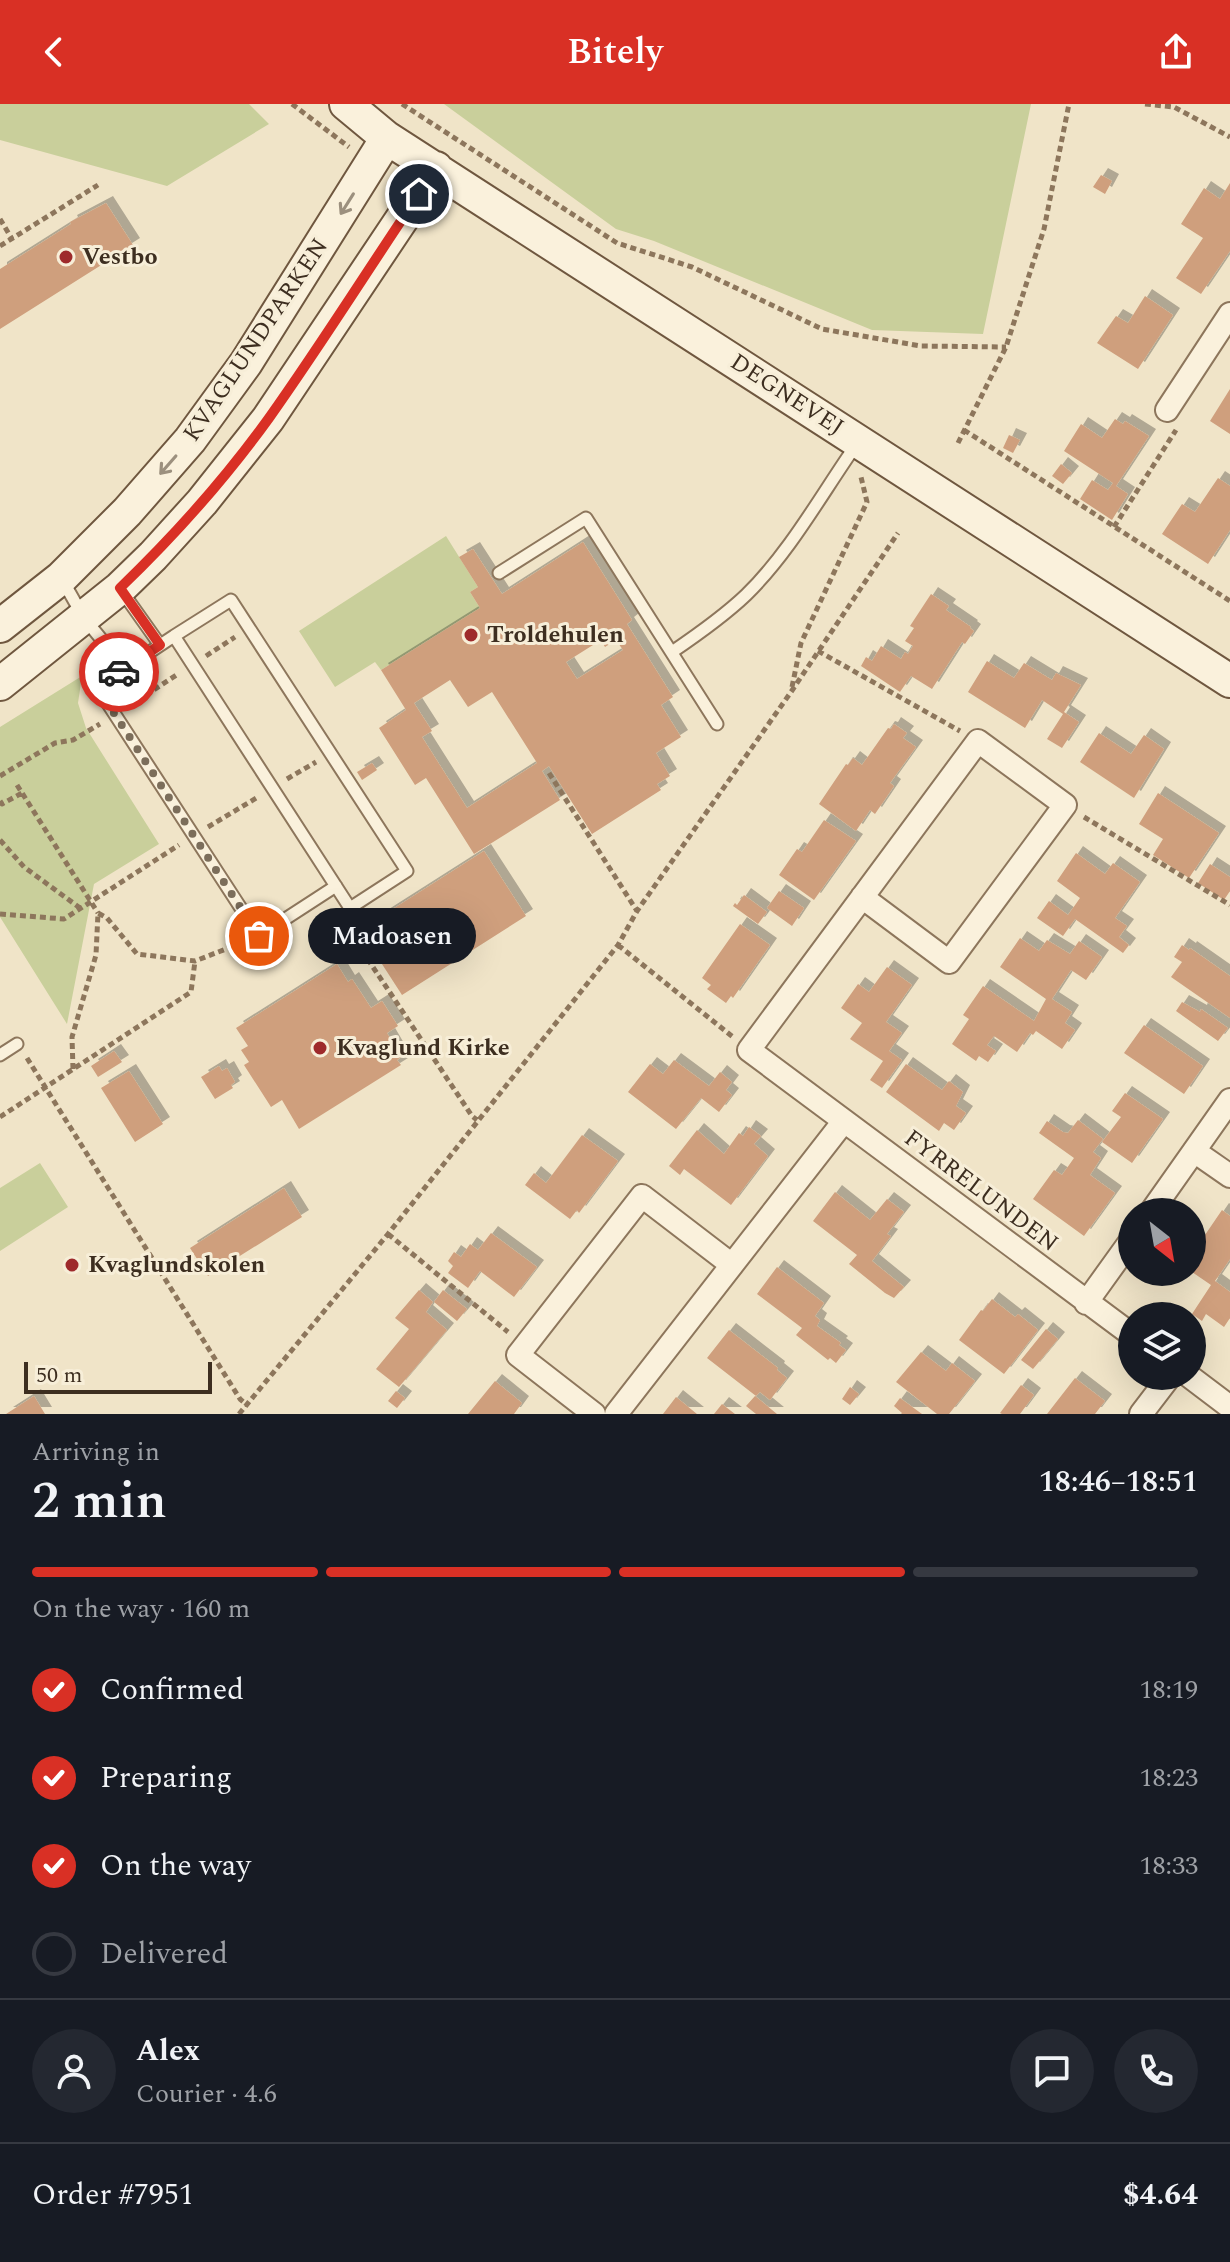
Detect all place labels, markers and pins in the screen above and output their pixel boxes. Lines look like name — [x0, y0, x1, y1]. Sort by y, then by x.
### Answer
pin — [385, 160, 453, 228]
place label: Vestbo — [82, 239, 158, 275]
marker: Vestbo — [57, 248, 75, 266]
place label: Troldehulen — [487, 617, 624, 653]
marker: Troldehulen — [462, 626, 480, 644]
pin — [225, 902, 293, 970]
callout: Madoasen — [307, 908, 475, 964]
place label: Kvaglund Kirke — [336, 1030, 510, 1066]
marker: Kvaglund Kirke — [311, 1039, 329, 1057]
place label: Kvaglundskolen — [88, 1247, 266, 1283]
marker: Kvaglundskolen — [63, 1256, 81, 1274]

